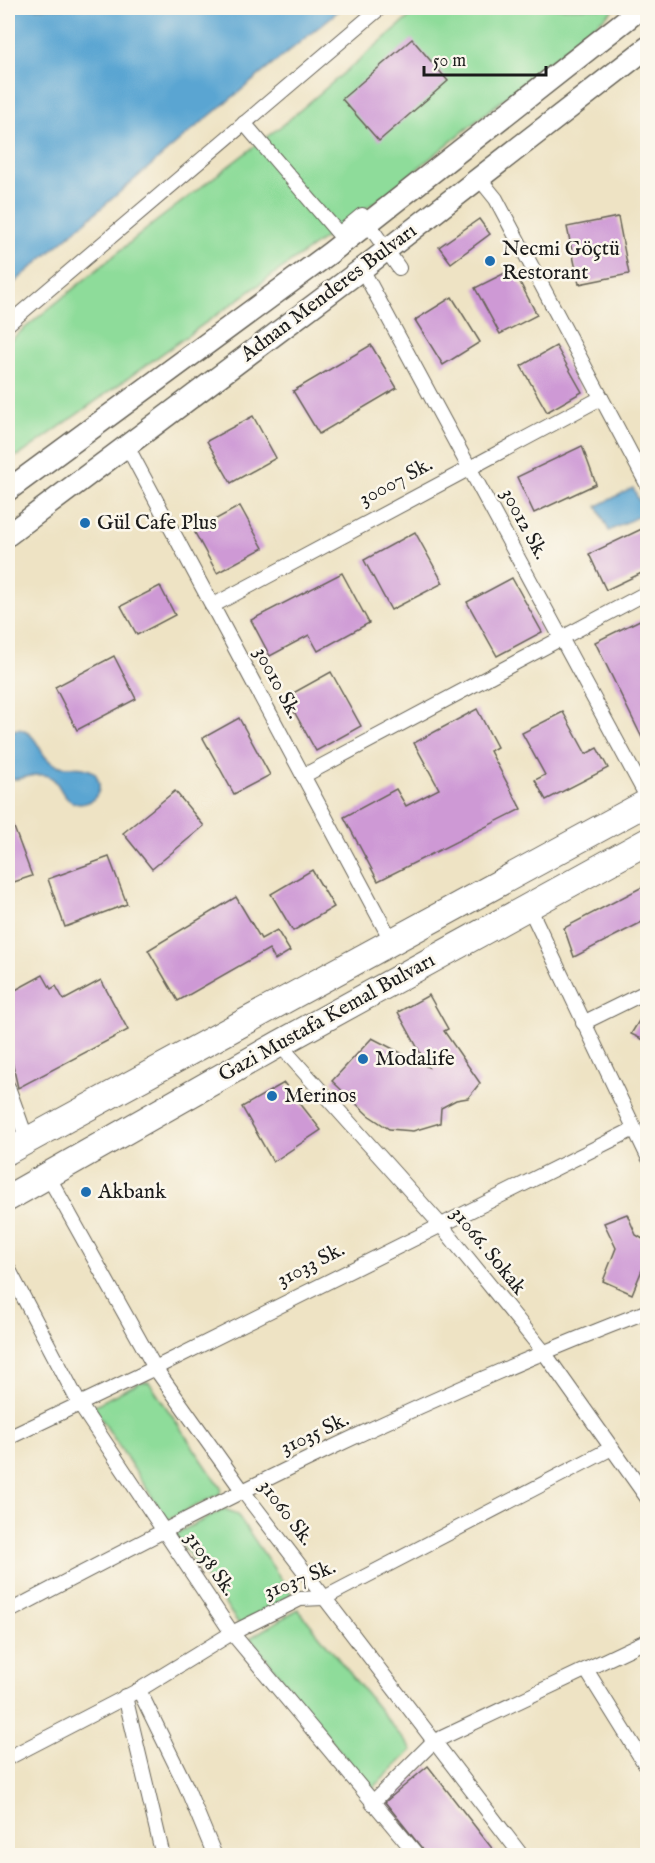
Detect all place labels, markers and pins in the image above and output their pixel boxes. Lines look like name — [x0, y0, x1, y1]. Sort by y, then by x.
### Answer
place label: Necmi Göçtü Restorant — [502, 236, 620, 287]
marker: Necmi Göçtü Restorant — [483, 254, 497, 268]
place label: Gül Cafe Plus — [97, 510, 217, 537]
marker: Gül Cafe Plus — [78, 516, 92, 530]
place label: Modalife — [375, 1046, 455, 1073]
marker: Modalife — [356, 1052, 370, 1066]
place label: Merinos — [284, 1083, 356, 1110]
marker: Merinos — [265, 1089, 279, 1103]
place label: Akbank — [97, 1179, 167, 1206]
marker: Akbank — [79, 1185, 93, 1199]

